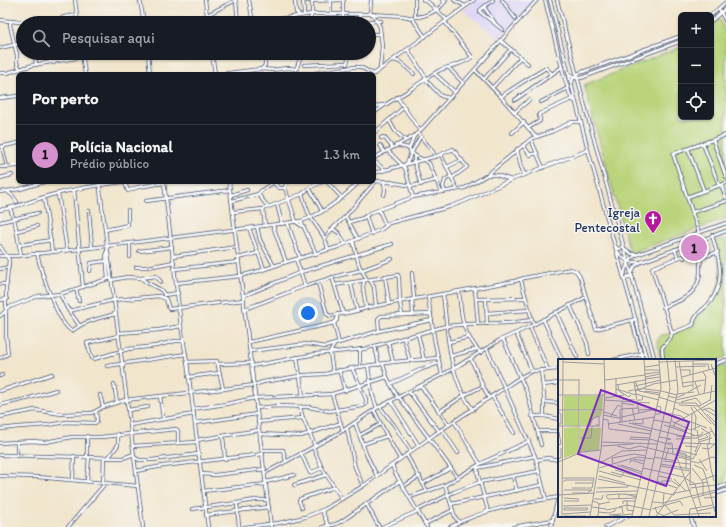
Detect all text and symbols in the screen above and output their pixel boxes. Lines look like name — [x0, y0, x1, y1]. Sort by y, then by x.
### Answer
map controls — [678, 12, 714, 120]
button: + — [678, 12, 714, 48]
search box — [16, 16, 376, 60]
icon: search — [30, 27, 52, 49]
text: Pesquisar aqui — [62, 29, 155, 47]
button: − — [678, 48, 714, 84]
button: locate — [678, 84, 714, 120]
text: Por perto — [32, 88, 99, 108]
text: Polícia Nacional — [70, 138, 173, 156]
text: 1 — [42, 147, 48, 162]
text: 1.3 km — [324, 147, 360, 162]
text: Prédio público — [70, 156, 149, 171]
place label: Igreja Pentecostal — [575, 205, 641, 235]
church icon: Igreja Pentecostal — [643, 209, 663, 234]
pin: 1 — [681, 233, 707, 263]
your location — [298, 303, 318, 323]
inset map — [558, 359, 716, 517]

